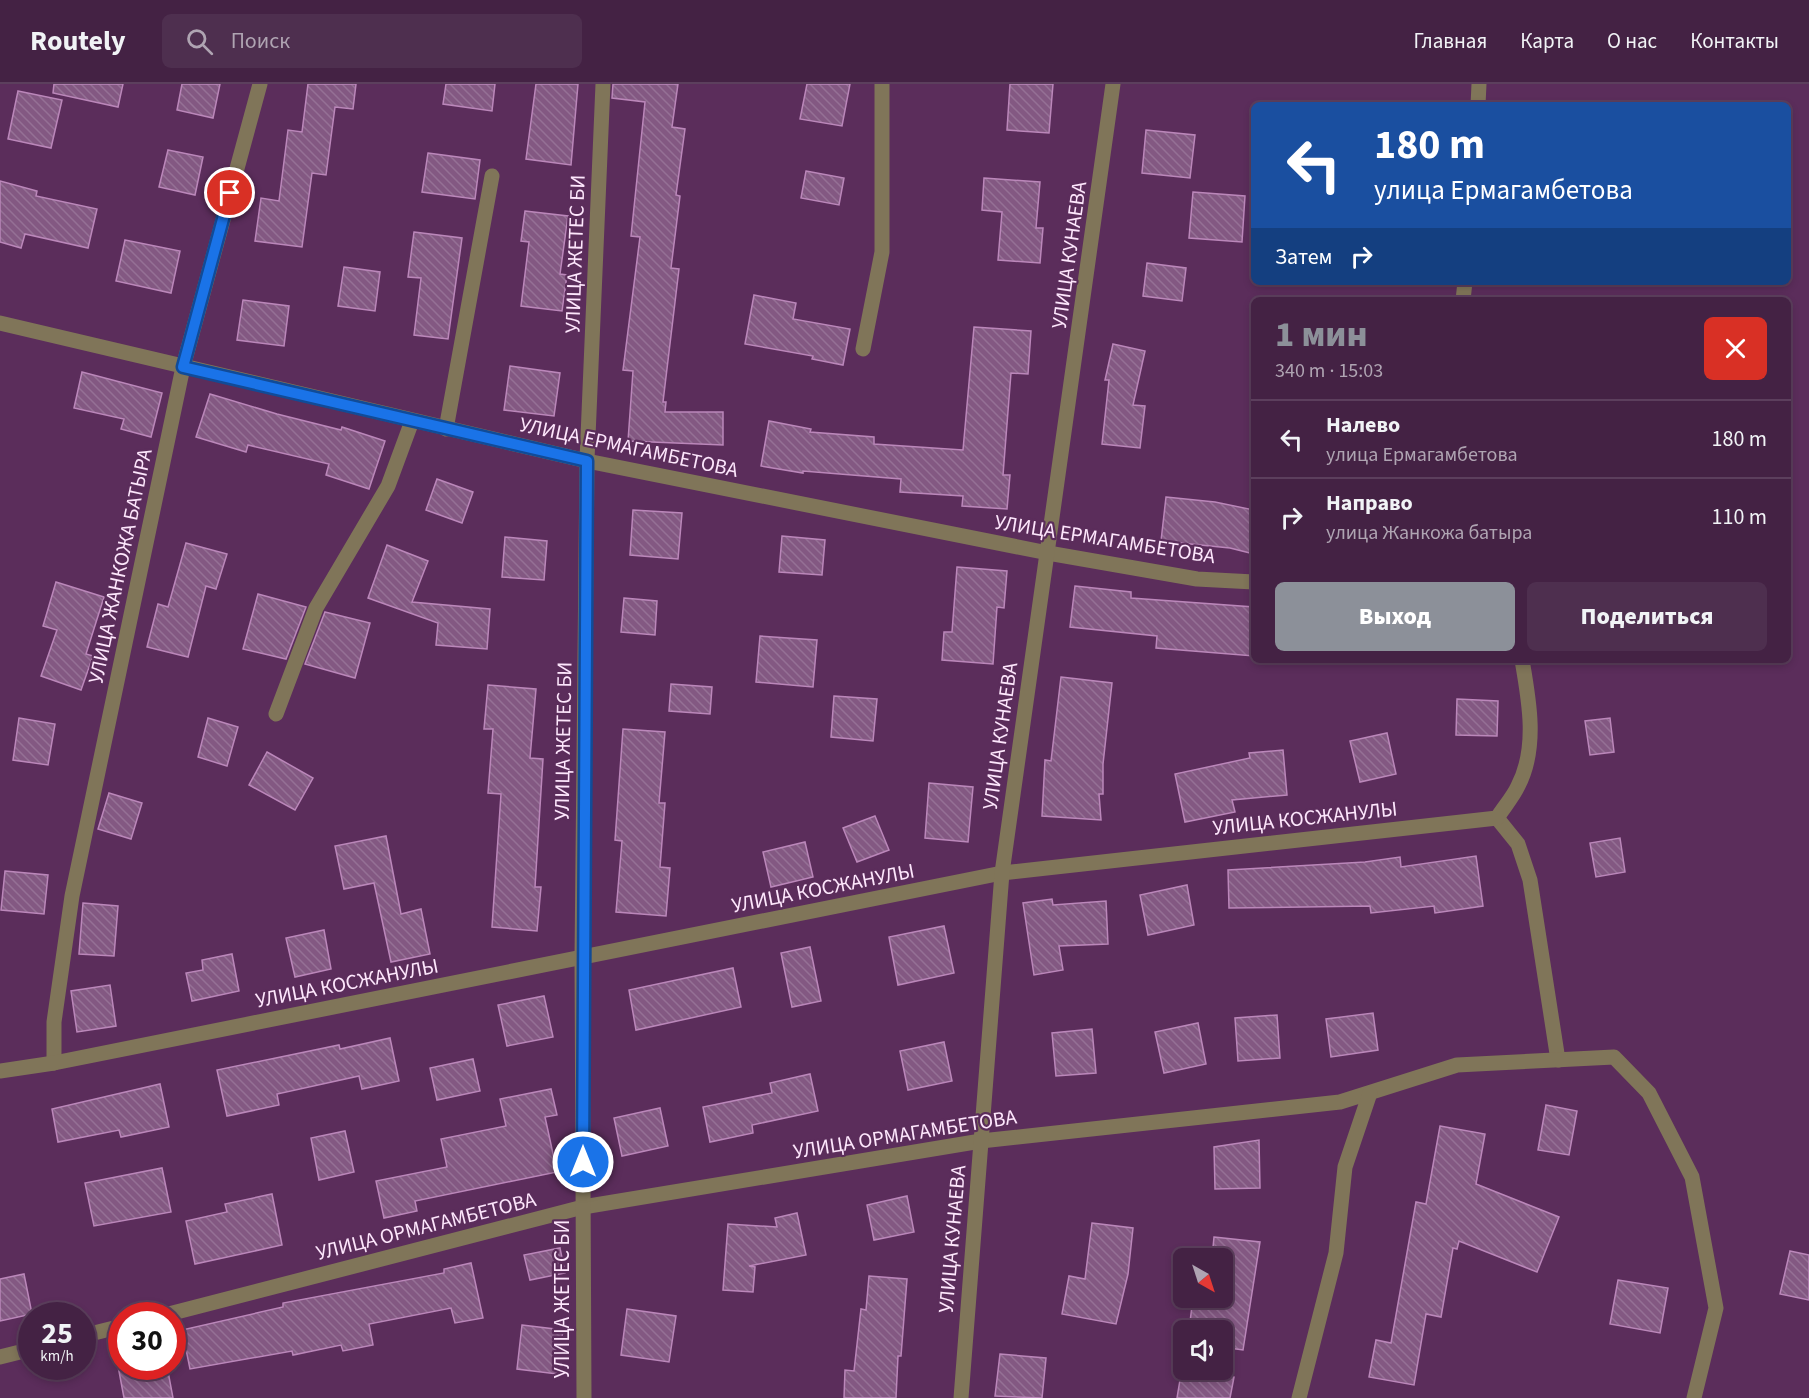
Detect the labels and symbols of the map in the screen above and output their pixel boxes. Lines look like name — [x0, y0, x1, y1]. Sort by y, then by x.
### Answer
pin — [204, 167, 255, 218]
street label: УЛИЦА ЖЕТЕС БИ — [557, 174, 593, 334]
street label: УЛИЦА КУНАЕВА — [1044, 179, 1094, 331]
street label: УЛИЦА ЕРМАГАМБЕТОВА — [517, 409, 742, 485]
street label: УЛИЦА ЖАНКОЖА БАТЫРА — [80, 445, 160, 686]
street label: УЛИЦА ЕРМАГАМБЕТОВА — [993, 507, 1218, 571]
street label: УЛИЦА КУНАЕВА — [975, 660, 1025, 812]
street label: УЛИЦА ЖЕТЕС БИ — [547, 661, 579, 821]
street label: УЛИЦА КОСЖАНУЛЫ — [1211, 793, 1399, 843]
street label: УЛИЦА КОСЖАНУЛЫ — [729, 856, 917, 920]
street label: УЛИЦА КОСЖАНУЛЫ — [253, 951, 441, 1015]
street label: УЛИЦА ОРМАГАМБЕТОВА — [791, 1101, 1019, 1166]
position arrow — [551, 1130, 615, 1194]
street label: УЛИЦА КУНАЕВА — [931, 1163, 973, 1314]
street label: УЛИЦА ОРМАГАМБЕТОВА — [313, 1184, 540, 1268]
street label: УЛИЦА ЖЕТЕС БИ — [547, 1220, 577, 1378]
north arrow — [1173, 1248, 1233, 1308]
speed limit sign: 30 — [108, 1302, 186, 1380]

